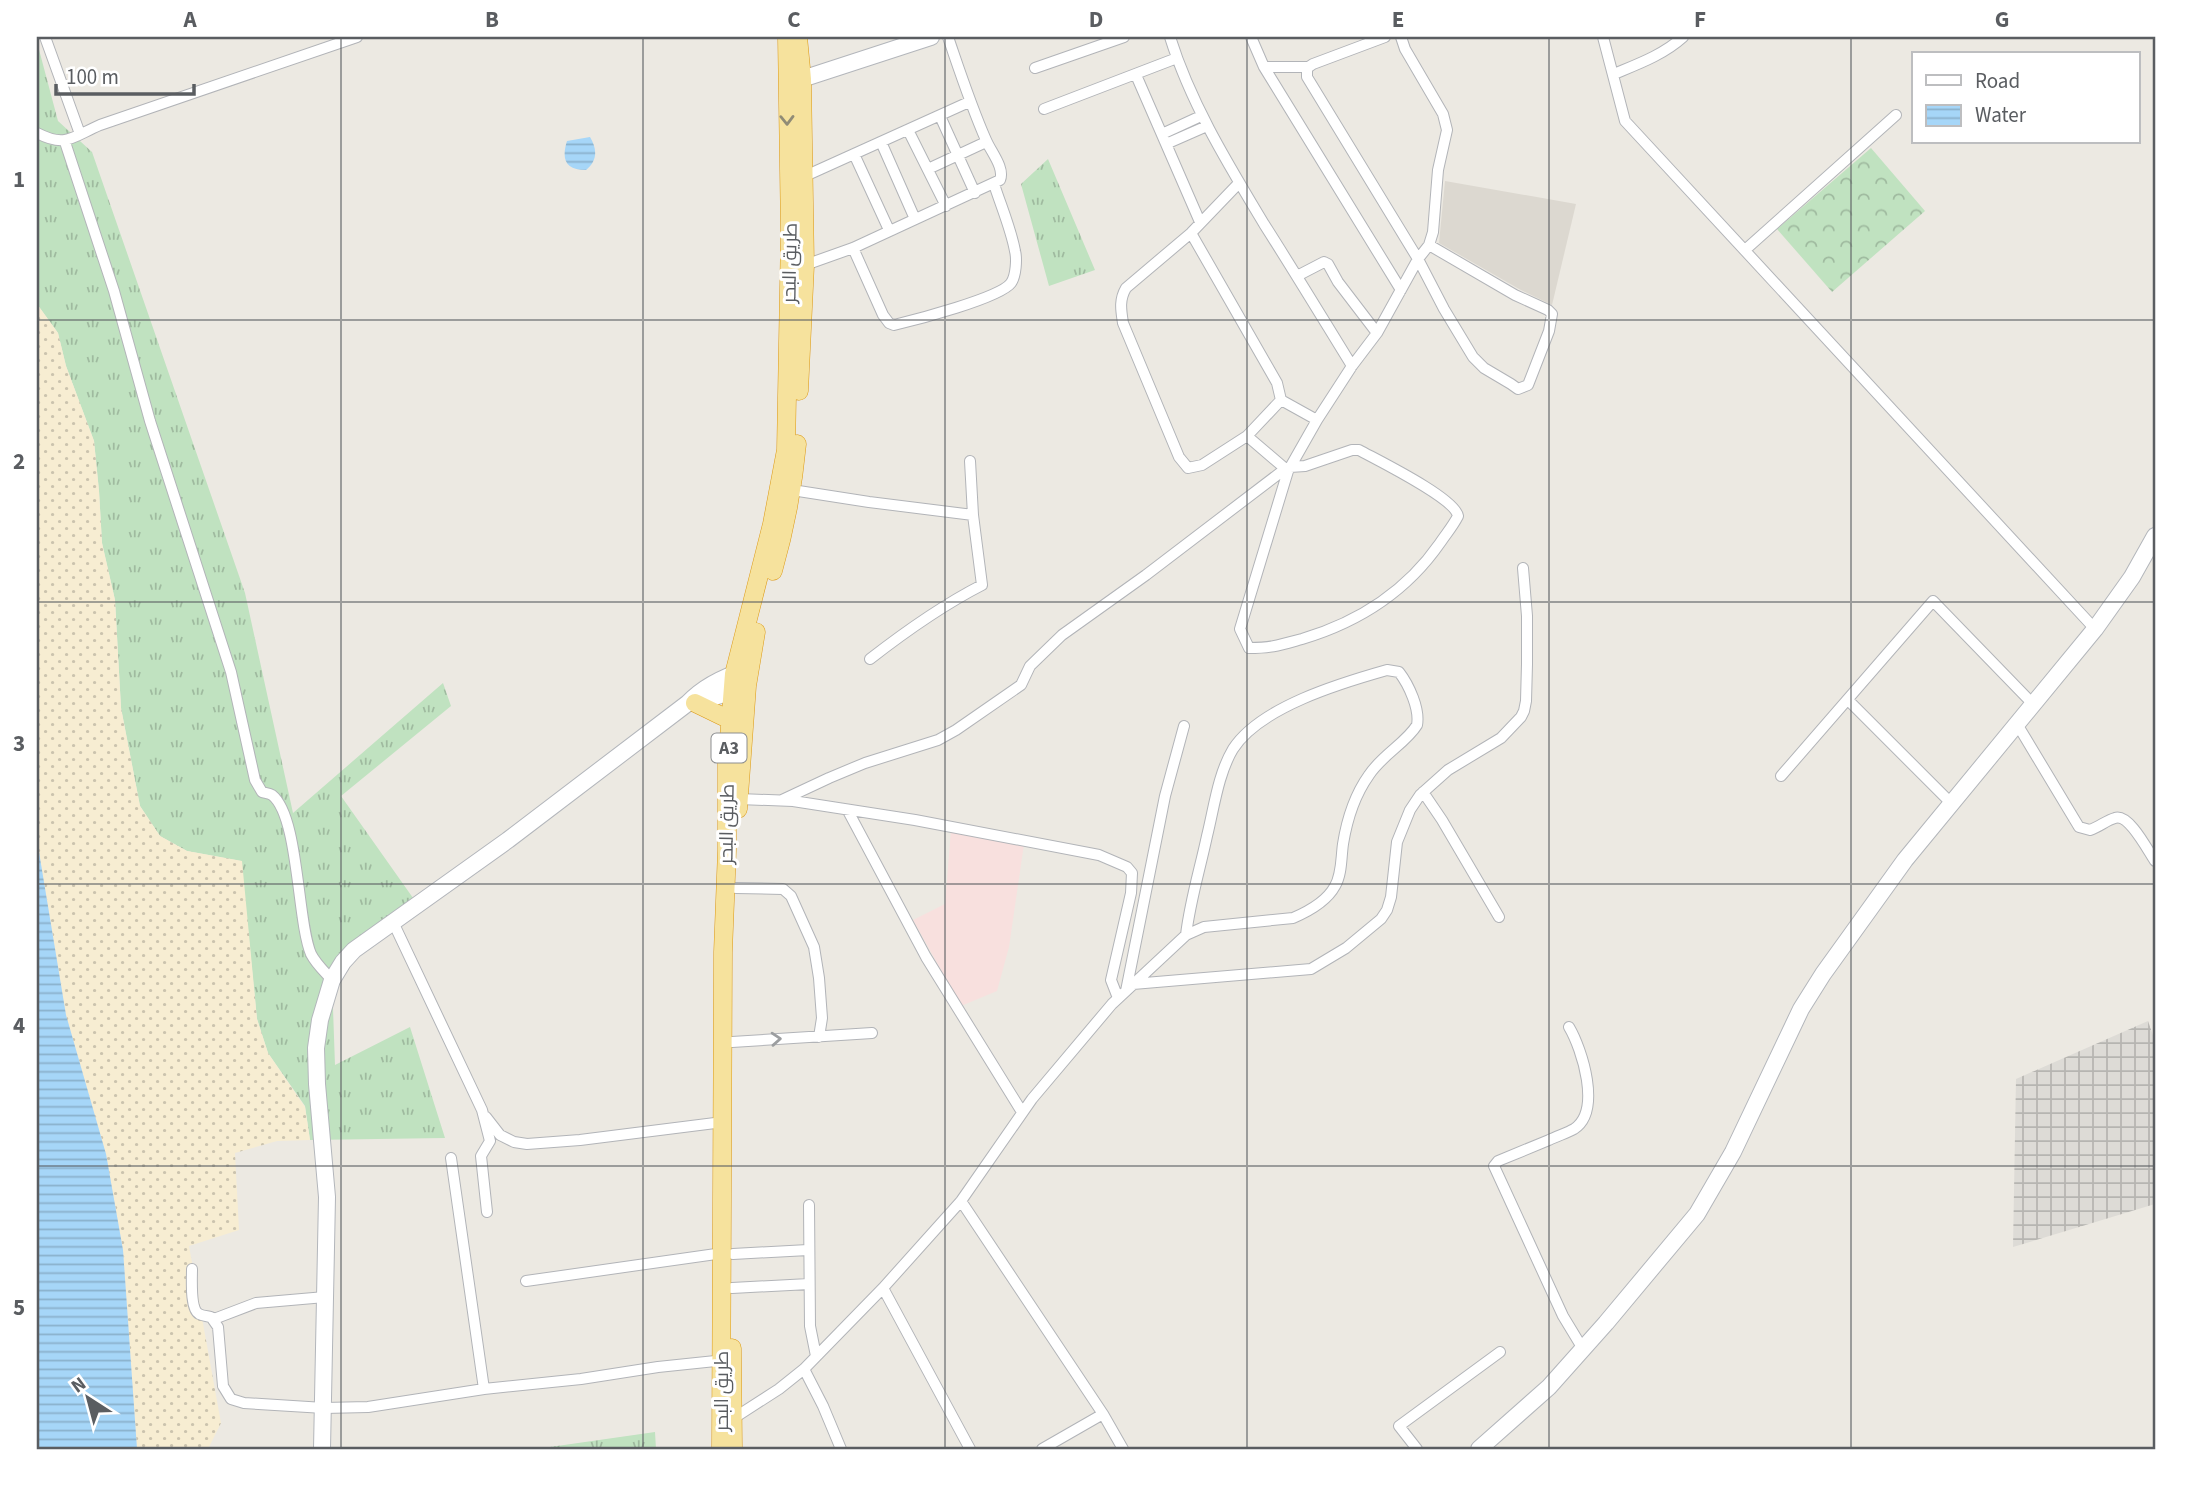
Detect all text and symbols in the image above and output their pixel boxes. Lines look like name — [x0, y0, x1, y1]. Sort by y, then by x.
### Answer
text: A — [182, 3, 197, 36]
text: B — [485, 3, 499, 36]
text: C — [787, 3, 801, 36]
text: D — [1089, 3, 1103, 36]
text: E — [1392, 3, 1404, 36]
text: F — [1694, 3, 1706, 36]
text: G — [1995, 3, 2009, 36]
scale bar — [56, 52, 194, 96]
legend — [1912, 52, 2140, 144]
text: 100 m — [66, 62, 119, 92]
text: Road — [1975, 66, 2020, 96]
text: Water — [1975, 100, 2027, 130]
one-way arrow — [779, 116, 795, 126]
text: 1 — [13, 163, 25, 196]
street label: طريق البحر — [776, 223, 805, 304]
text: 2 — [13, 445, 25, 478]
text: 3 — [13, 727, 25, 760]
road number: A3 — [712, 734, 746, 762]
street label: طريق البحر — [713, 784, 742, 865]
text: 4 — [13, 1009, 25, 1042]
one-way arrow — [770, 1032, 781, 1047]
text: 5 — [13, 1291, 25, 1324]
street label: طريق البحر — [709, 1351, 736, 1432]
north arrow — [52, 1364, 122, 1434]
text: N — [66, 1371, 92, 1400]

